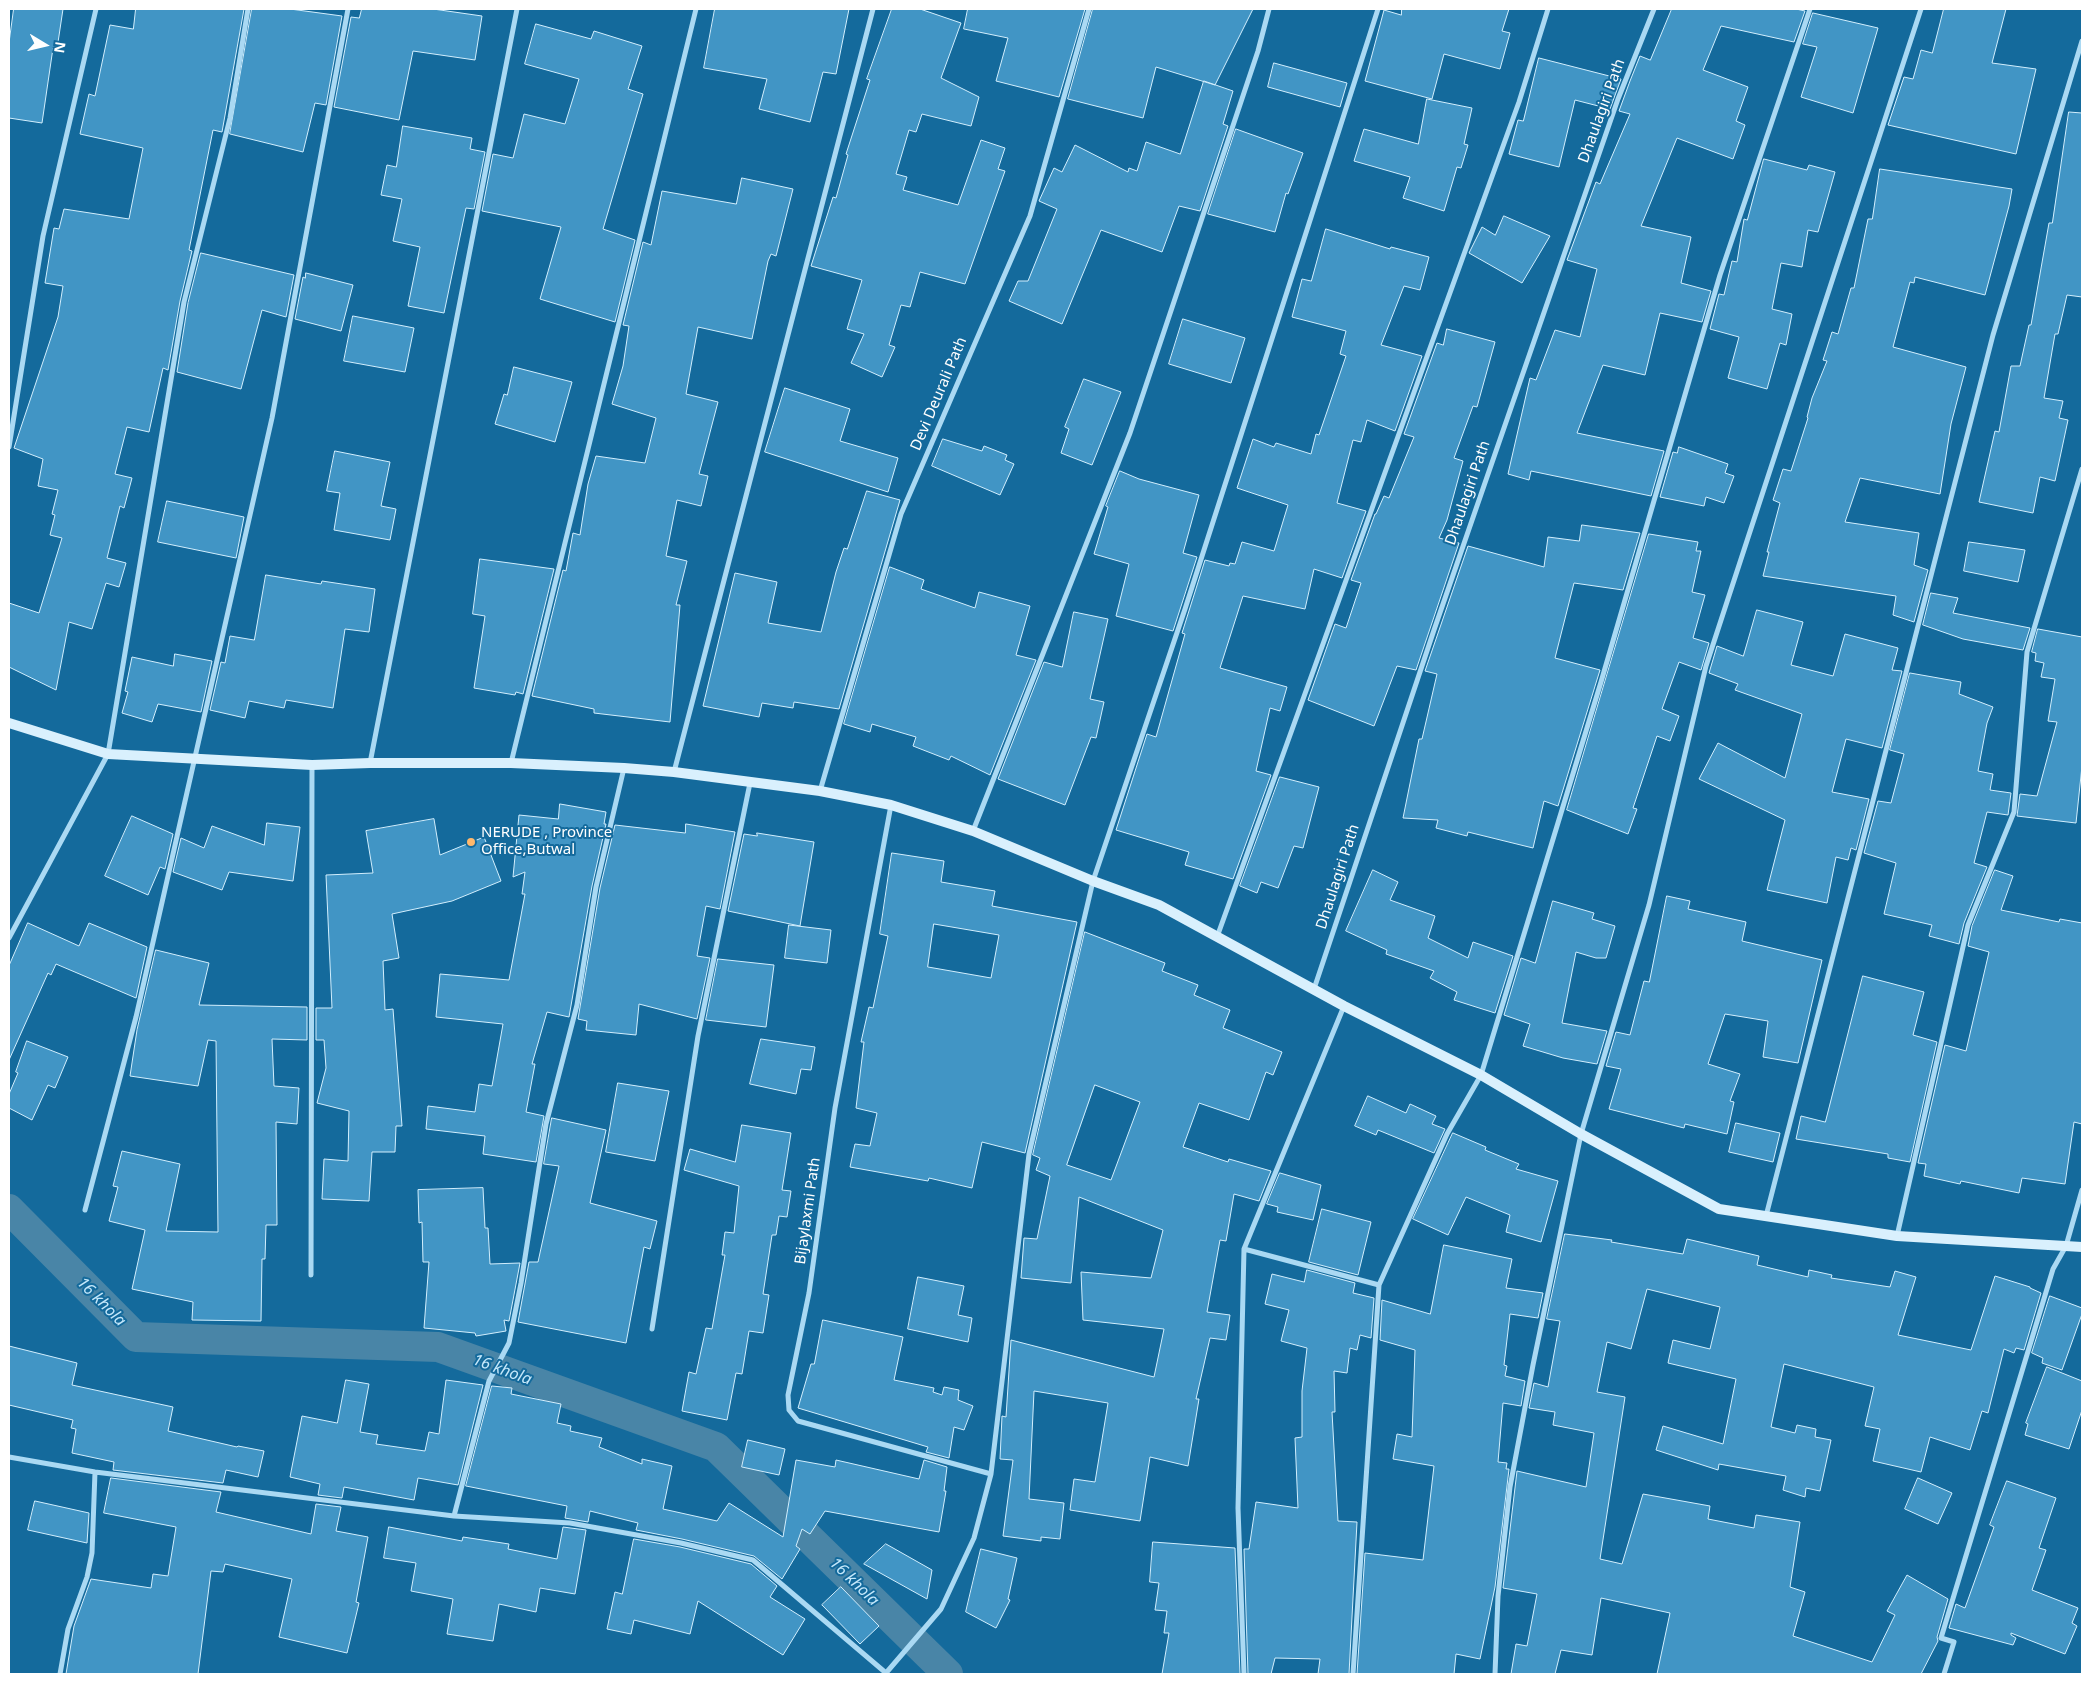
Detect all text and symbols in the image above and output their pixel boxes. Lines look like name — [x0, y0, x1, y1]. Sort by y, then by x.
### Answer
north arrow — [20, 20, 70, 70]
text: N — [50, 40, 71, 55]
street label: Dhaulagiri Path — [1575, 57, 1629, 165]
street label: Devi Deurali Path — [907, 335, 971, 453]
street label: Dhaulagiri Path — [1442, 438, 1494, 548]
street label: Dhaulagiri Path — [1313, 822, 1363, 932]
place label: NERUDE , Province Office,Butwal — [481, 824, 612, 859]
marker: NERUDE , Province Office,Butwal — [465, 836, 477, 848]
street label: Bijaylaxmi Path — [792, 1156, 824, 1266]
water label: 16 khola — [73, 1274, 129, 1330]
water label: 16 khola — [470, 1351, 534, 1389]
water label: 16 khola — [825, 1554, 883, 1610]

